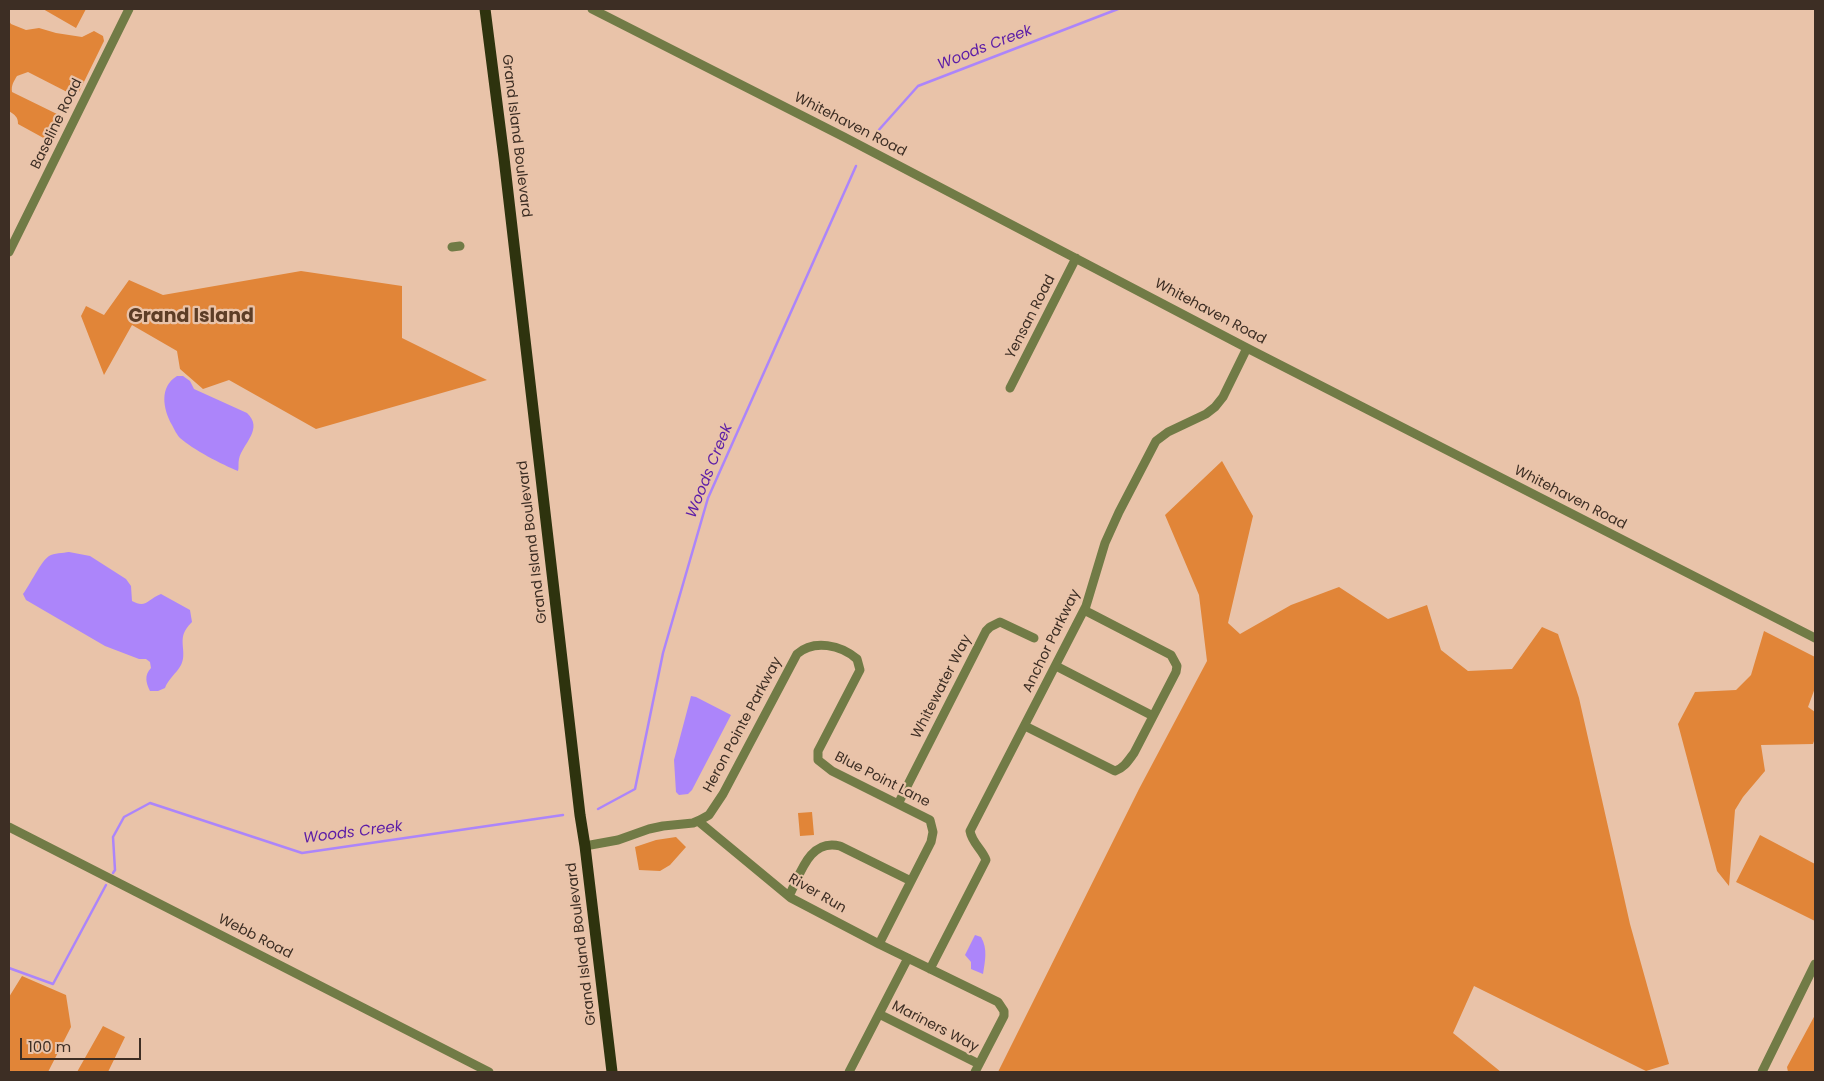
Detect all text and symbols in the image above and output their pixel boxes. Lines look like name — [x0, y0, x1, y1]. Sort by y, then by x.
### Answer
water label: Woods Creek — [935, 22, 1035, 74]
street label: Grand Island Boulevard — [498, 53, 534, 219]
street label: Baseline Road — [28, 76, 86, 172]
street label: Whitehaven Road — [791, 89, 909, 161]
street label: Yensan Road — [1003, 272, 1059, 362]
street label: Whitehaven Road — [1151, 275, 1269, 349]
district label: Grand Island — [128, 306, 254, 328]
water label: Woods Creek — [683, 421, 737, 521]
street label: Grand Island Boulevard — [515, 459, 551, 625]
street label: Whitehaven Road — [1511, 462, 1629, 534]
street label: Anchor Parkway — [1020, 587, 1084, 695]
street label: Whitewater Way — [909, 632, 975, 742]
street label: Heron Pointe Parkway — [700, 654, 786, 796]
street label: Blue Point Lane — [831, 749, 933, 811]
water label: Woods Creek — [302, 818, 404, 848]
street label: Grand Island Boulevard — [564, 861, 600, 1027]
street label: River Run — [785, 871, 849, 917]
street label: Webb Road — [215, 911, 295, 963]
street label: Mariners Way — [889, 998, 981, 1056]
scale bar — [22, 1028, 144, 1060]
text: 100 m — [28, 1036, 71, 1057]

